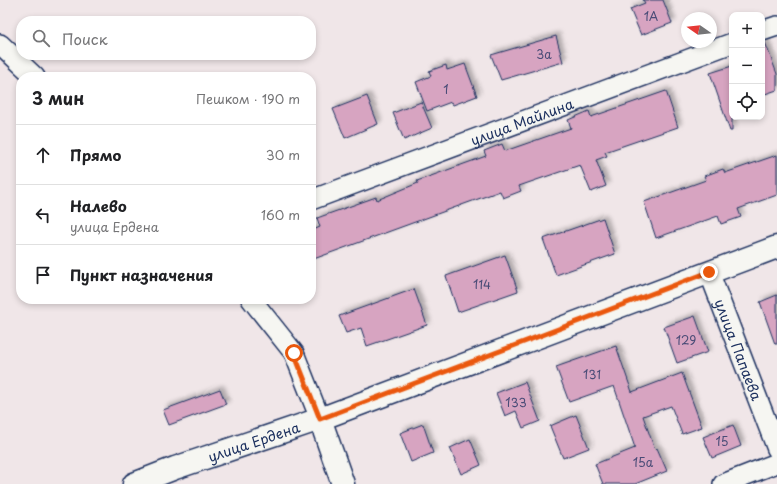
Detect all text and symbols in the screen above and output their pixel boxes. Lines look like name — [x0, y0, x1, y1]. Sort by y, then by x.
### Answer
house number: 1А — [644, 7, 658, 25]
north arrow — [681, 12, 717, 48]
map controls — [729, 12, 765, 120]
button: + — [729, 12, 765, 48]
search box — [16, 16, 316, 60]
icon: search — [30, 27, 52, 49]
text: Поиск — [62, 27, 108, 50]
house number: 3а — [536, 45, 552, 63]
button: − — [729, 48, 765, 84]
house number: 1 — [443, 80, 449, 98]
button: locate — [729, 84, 765, 120]
text: 3 мин — [32, 85, 84, 111]
text: Пешком · 190 m — [196, 89, 300, 108]
street label: улица Майлина — [467, 93, 577, 150]
text: Прямо — [70, 143, 121, 166]
icon: ahead — [32, 144, 54, 166]
text: 30 m — [266, 145, 300, 164]
text: Налево — [70, 194, 127, 217]
icon: left — [32, 204, 54, 226]
text: 160 m — [261, 205, 300, 224]
text: улица Ердена — [70, 217, 159, 236]
text: Пункт назначения — [70, 263, 213, 286]
route end — [700, 263, 718, 281]
icon: arrive — [32, 264, 54, 286]
house number: 114 — [473, 275, 491, 293]
street label: улица Папаева — [710, 296, 768, 404]
house number: 129 — [676, 331, 696, 349]
route start — [285, 344, 303, 362]
house number: 131 — [583, 365, 601, 383]
house number: 133 — [505, 393, 527, 411]
street label: улица Ердена — [205, 416, 303, 467]
house number: 15 — [715, 432, 729, 450]
house number: 15а — [633, 453, 654, 471]

